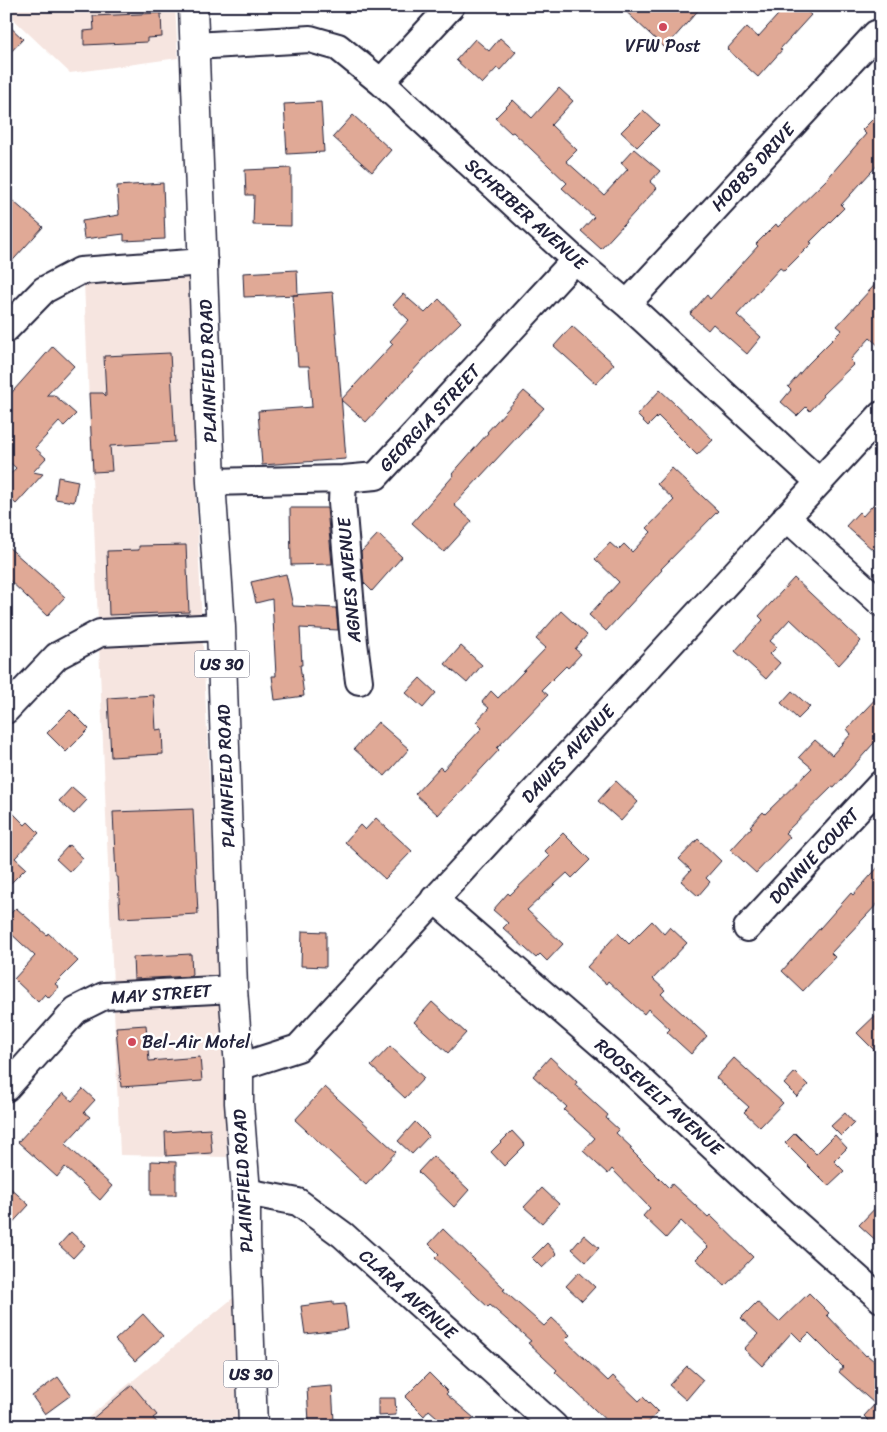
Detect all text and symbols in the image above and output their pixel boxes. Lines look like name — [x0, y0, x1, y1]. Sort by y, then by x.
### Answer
marker: VFW Post — [657, 21, 669, 33]
place label: VFW Post — [625, 30, 701, 62]
street label: HOBBS DRIVE — [703, 114, 804, 219]
street label: SCHRIBER AVENUE — [457, 150, 595, 279]
street label: PLAINFIELD ROAD — [189, 299, 226, 443]
street label: GEORGIA STREET — [371, 356, 490, 480]
street label: AGNES AVENUE — [328, 515, 370, 645]
road number: US 30 — [194, 651, 250, 678]
street label: DAWES AVENUE — [513, 696, 624, 811]
street label: PLAINFIELD ROAD — [207, 704, 244, 848]
street label: DONNIE COURT — [761, 800, 868, 912]
street label: MAY STREET — [110, 974, 213, 1013]
place label: Bel-Air Motel — [142, 1026, 251, 1058]
street label: ROOSEVELT AVENUE — [587, 1030, 732, 1165]
marker: Bel-Air Motel — [126, 1036, 138, 1048]
street label: PLAINFIELD ROAD — [223, 1108, 263, 1253]
street label: CLARA AVENUE — [351, 1241, 466, 1348]
road number: US 30 — [224, 1360, 278, 1388]

